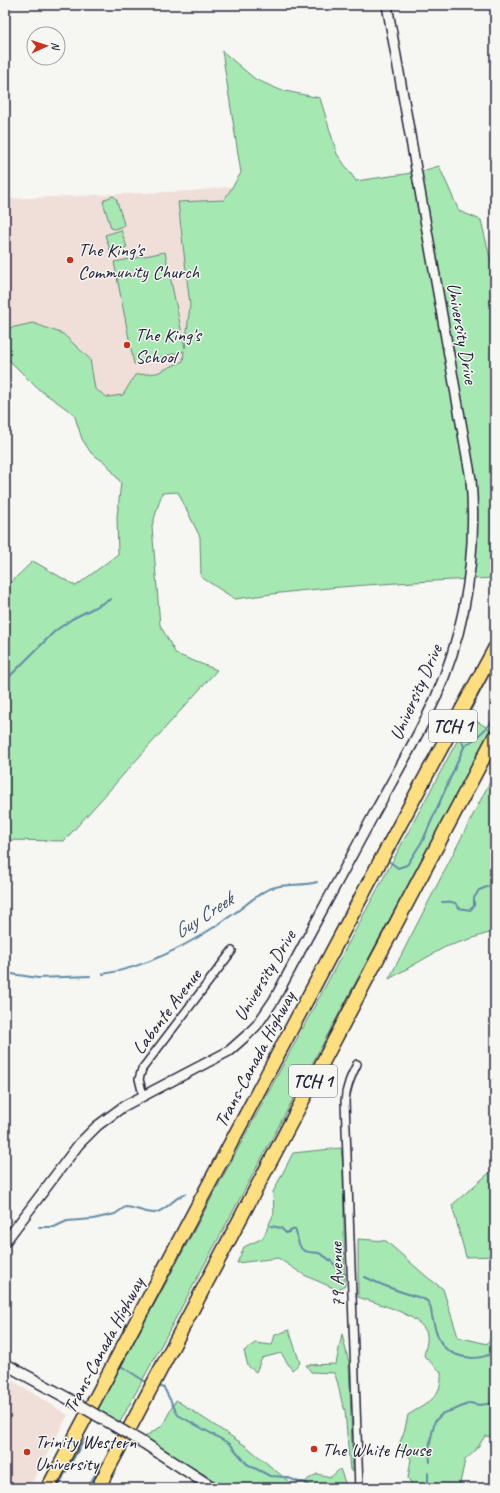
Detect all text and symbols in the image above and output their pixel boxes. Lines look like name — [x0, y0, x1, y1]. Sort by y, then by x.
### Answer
north arrow — [26, 26, 66, 66]
text: N — [49, 42, 63, 51]
place label: The King's Community Church — [78, 238, 200, 284]
marker: The King's Community Church — [65, 255, 75, 265]
street label: University Drive — [441, 281, 483, 387]
place label: The King's School — [135, 323, 203, 369]
marker: The King's School — [122, 340, 132, 350]
street label: University Drive — [384, 639, 448, 744]
road number: TCH 1 — [429, 710, 477, 742]
water label: Guy Creek — [169, 885, 241, 944]
street label: University Drive — [228, 924, 302, 1025]
street label: Labonte Avenue — [127, 963, 208, 1059]
street label: Trans-Canada Highway — [209, 986, 302, 1132]
road number: TCH 1 — [289, 1065, 337, 1097]
street label: 79 Avenue — [324, 1240, 350, 1308]
street label: Trans-Canada Highway — [58, 1272, 151, 1418]
place label: Trinity Western University — [35, 1430, 137, 1476]
place label: The White House — [322, 1438, 433, 1462]
marker: The White House — [309, 1444, 319, 1454]
marker: Trinity Western University — [22, 1447, 32, 1457]

